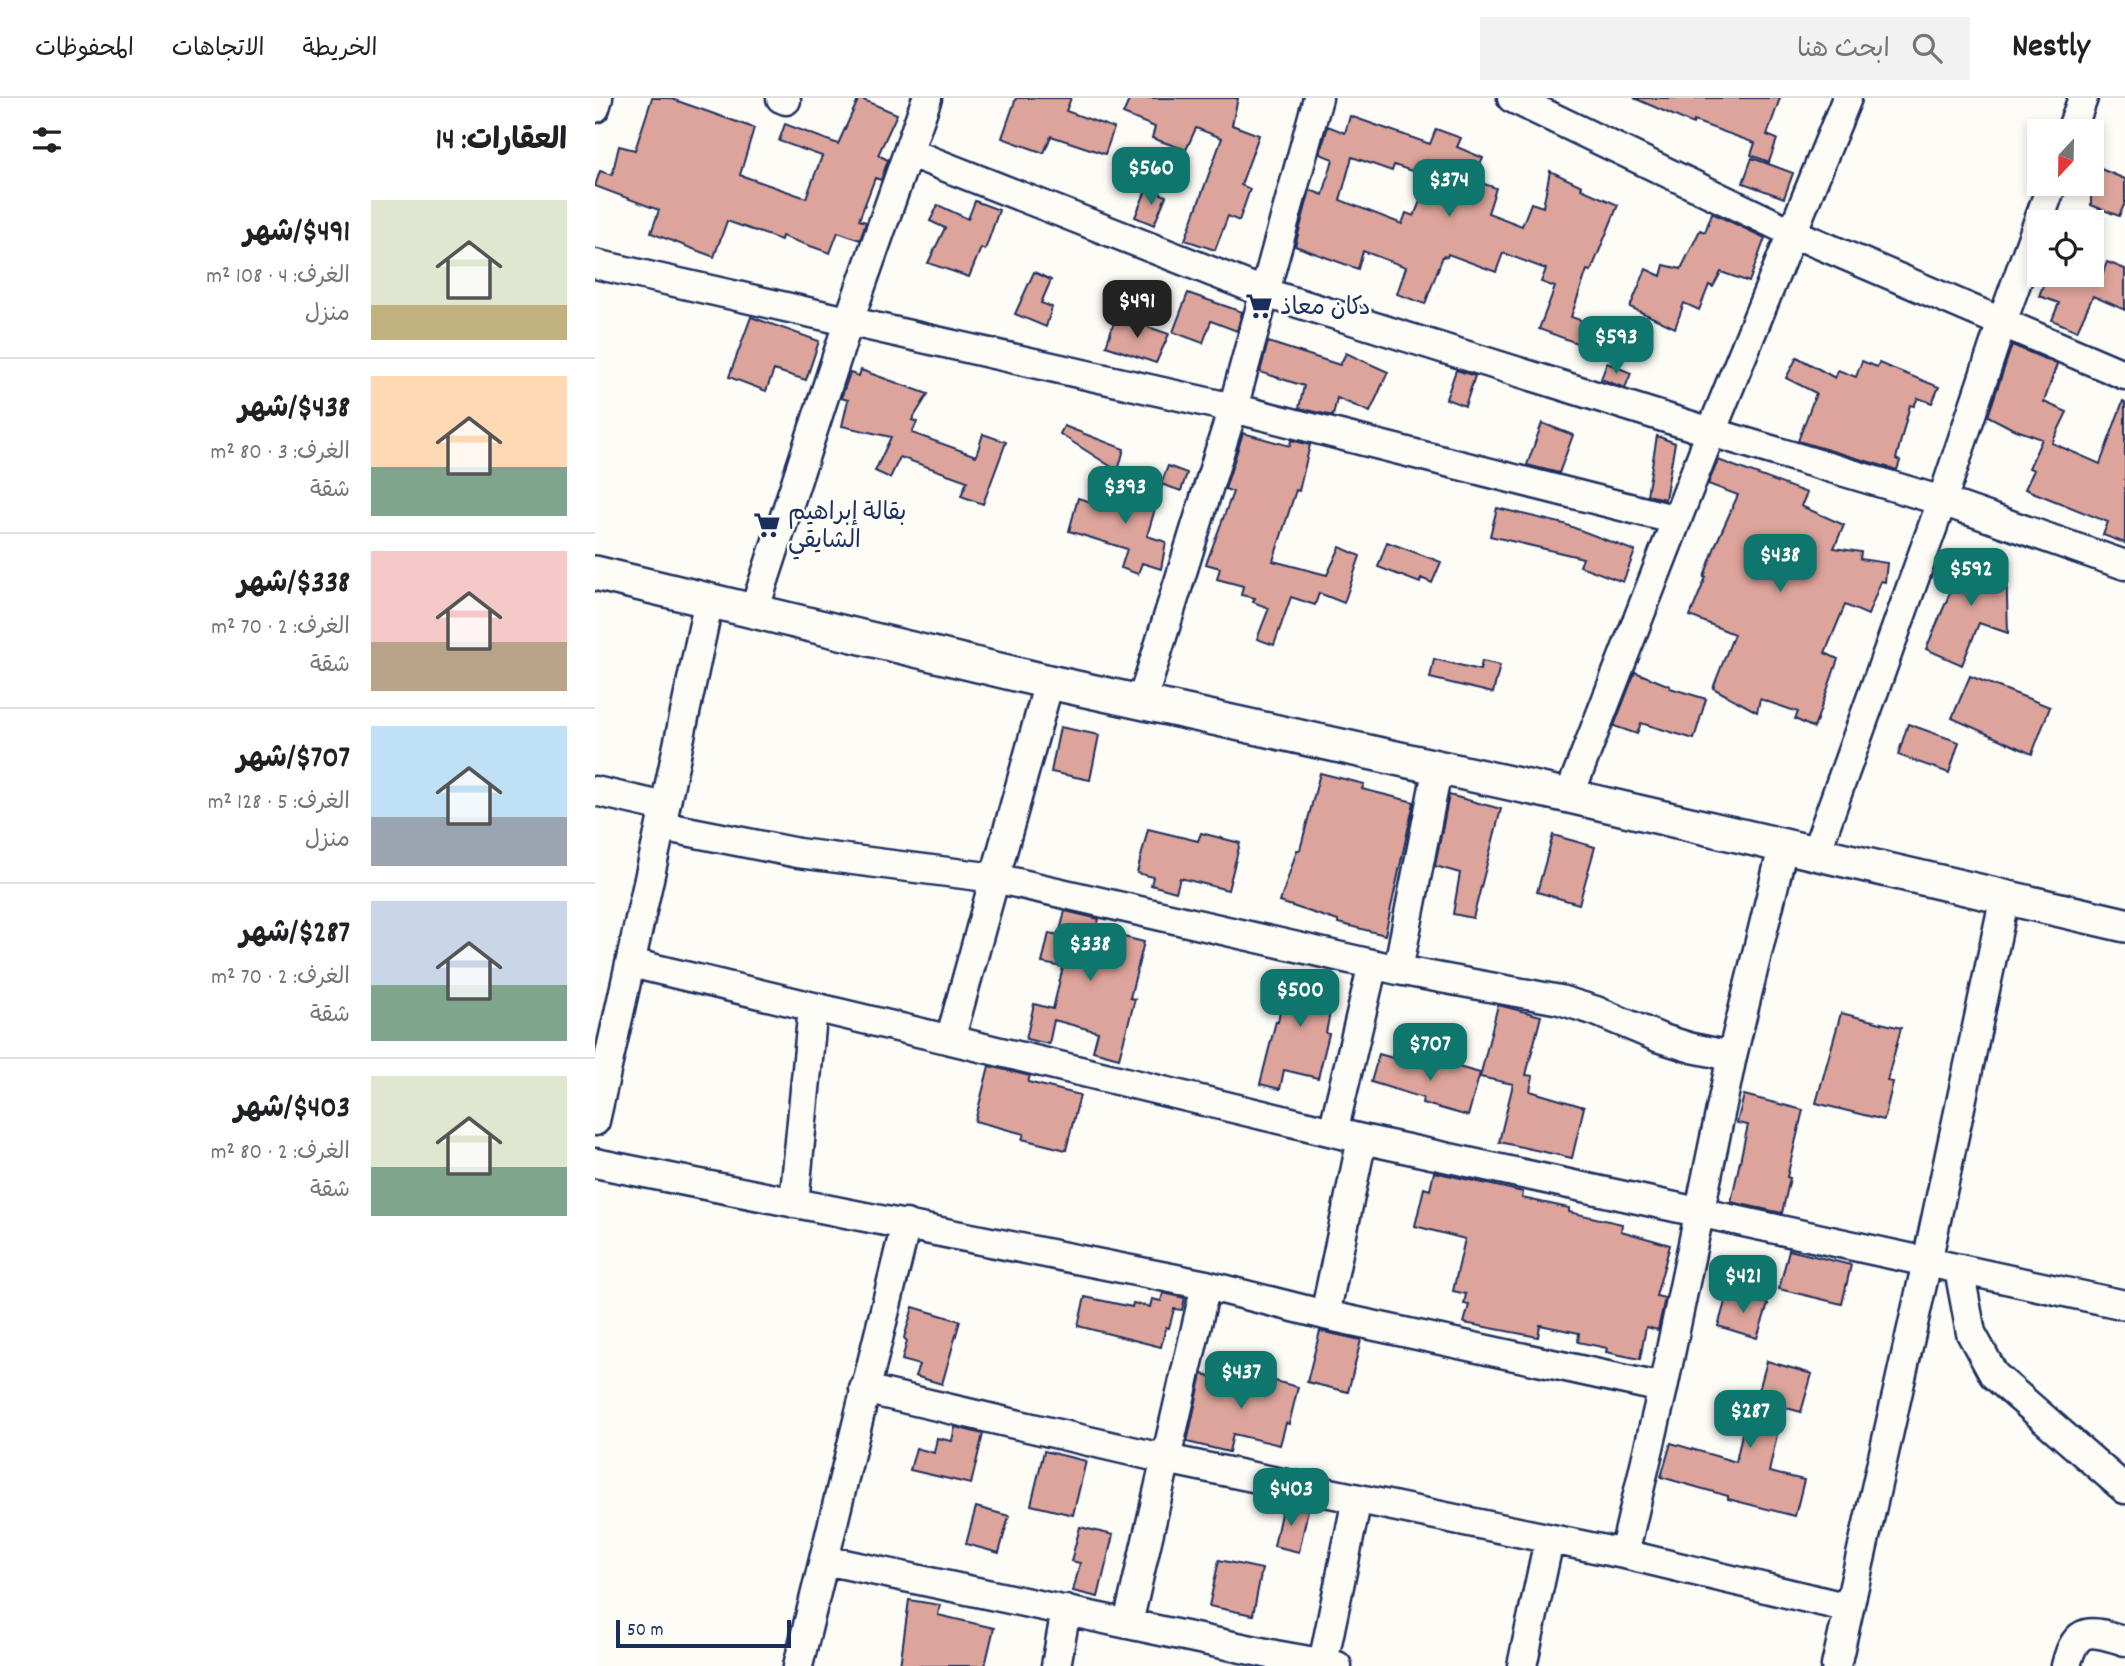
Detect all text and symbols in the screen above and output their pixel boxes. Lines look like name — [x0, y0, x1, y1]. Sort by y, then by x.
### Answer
search box — [1480, 17, 1970, 80]
text: Nestly — [2012, 25, 2090, 72]
icon: search — [1908, 29, 1946, 67]
text: ابحث هنا — [1797, 32, 1890, 69]
text: المحفوظات — [35, 33, 134, 67]
text: الاتجاهات — [172, 33, 265, 67]
text: الخريطة — [303, 33, 377, 67]
north arrow — [2027, 119, 2103, 196]
map controls — [2027, 119, 2104, 287]
icon: filters — [28, 121, 66, 159]
text: العقارات: 14 — [436, 121, 567, 164]
pin: $560 — [1110, 148, 1192, 207]
text: $560 — [1128, 153, 1174, 186]
pin: $374 — [1408, 159, 1490, 219]
text: $374 — [1429, 165, 1469, 198]
button: locate — [2027, 210, 2104, 287]
text: $491/شهر — [244, 213, 350, 256]
icon: home — [427, 228, 511, 312]
text: الغرف: 4 · 108 m² — [206, 261, 350, 294]
pin: $491 — [1096, 280, 1178, 340]
text: $491 — [1119, 286, 1155, 319]
supermarket icon: دكان معاذ — [1244, 291, 1274, 321]
place label: دكان معاذ — [1280, 292, 1371, 326]
text: منزل — [305, 299, 350, 332]
pin: $593 — [1575, 316, 1657, 376]
text: $593 — [1594, 322, 1638, 355]
text: $438/شهر — [239, 389, 350, 432]
icon: home — [427, 404, 511, 488]
text: الغرف: 3 · 80 m² — [211, 437, 350, 470]
pin: $393 — [1084, 466, 1166, 526]
text: $393 — [1104, 472, 1146, 505]
text: شقة — [310, 475, 350, 508]
place label: بقالة إبراهيم الشايقي — [788, 497, 906, 560]
supermarket icon: بقالة إبراهيم الشايقي — [752, 510, 782, 540]
pin: $438 — [1739, 534, 1821, 594]
text: $438 — [1760, 540, 1800, 573]
pin: $592 — [1930, 548, 2012, 608]
text: $592 — [1950, 554, 1992, 587]
text: $338/شهر — [238, 564, 350, 607]
icon: home — [427, 579, 511, 663]
text: الغرف: 2 · 70 m² — [211, 612, 350, 645]
text: شقة — [310, 650, 350, 683]
text: $707/شهر — [237, 739, 350, 782]
icon: home — [427, 754, 511, 838]
text: الغرف: 5 · 128 m² — [208, 787, 350, 820]
text: منزل — [305, 825, 350, 858]
text: $287/شهر — [240, 914, 350, 957]
pin: $338 — [1049, 924, 1131, 983]
icon: home — [427, 929, 511, 1013]
text: $338 — [1069, 929, 1111, 962]
text: الغرف: 2 · 70 m² — [211, 962, 350, 995]
pin: $500 — [1259, 970, 1341, 1029]
text: $500 — [1276, 975, 1324, 1008]
text: شقة — [310, 1000, 350, 1033]
pin: $707 — [1389, 1024, 1471, 1083]
text: $707 — [1409, 1029, 1451, 1062]
text: $403/شهر — [234, 1089, 350, 1132]
icon: home — [427, 1104, 511, 1188]
text: الغرف: 2 · 80 m² — [211, 1137, 350, 1170]
text: شقة — [310, 1175, 350, 1208]
pin: $421 — [1702, 1256, 1784, 1315]
text: $421 — [1725, 1261, 1761, 1294]
pin: $437 — [1200, 1352, 1282, 1411]
text: $437 — [1221, 1357, 1261, 1390]
pin: $287 — [1709, 1390, 1791, 1450]
text: $287 — [1730, 1396, 1770, 1429]
pin: $403 — [1250, 1468, 1332, 1528]
text: $403 — [1269, 1474, 1313, 1507]
scale bar — [616, 1617, 791, 1649]
text: 50 m — [627, 1618, 664, 1645]

